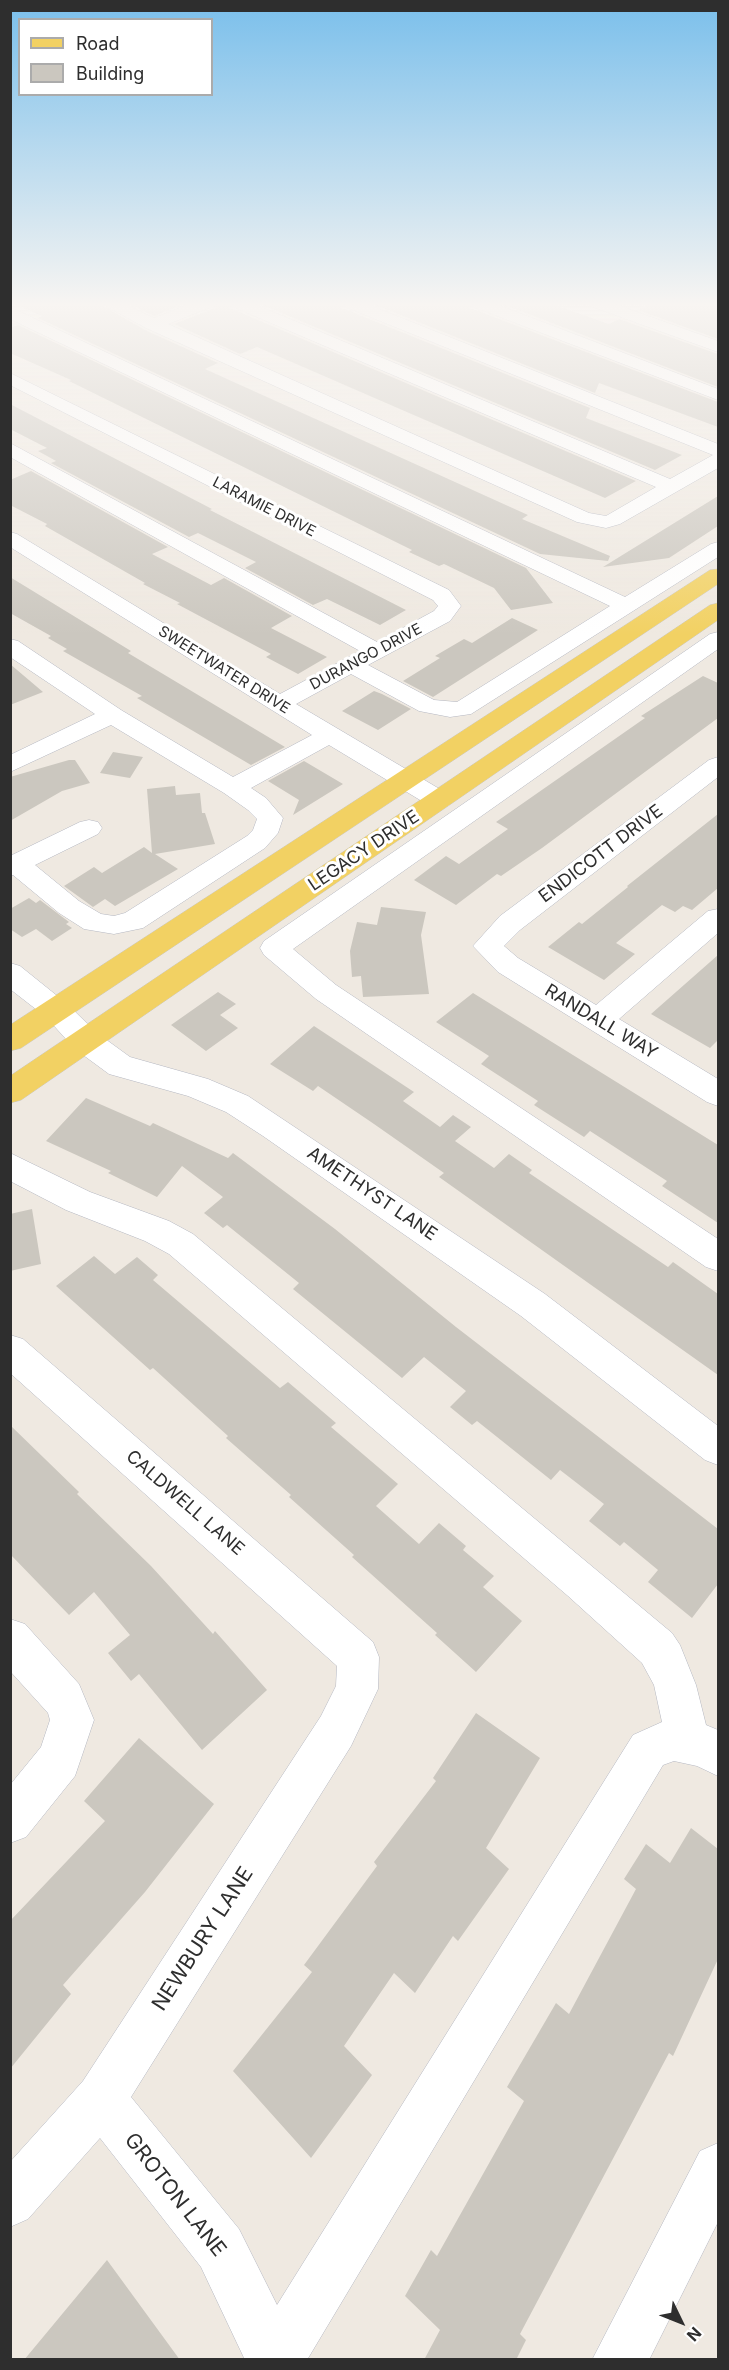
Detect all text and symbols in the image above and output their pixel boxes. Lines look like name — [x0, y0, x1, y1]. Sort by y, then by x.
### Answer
legend — [18, 18, 213, 96]
text: Road — [76, 33, 119, 54]
text: Building — [76, 63, 144, 84]
street label: LARAMIE DRIVE — [209, 473, 319, 541]
street label: DURANGO DRIVE — [307, 620, 425, 694]
street label: SWEETWATER DRIVE — [155, 622, 293, 718]
street label: ENDICOTT DRIVE — [535, 800, 667, 908]
street label: LEGACY DRIVE — [305, 806, 423, 896]
street label: RANDALL WAY — [541, 980, 661, 1064]
street label: AMETHYST LANE — [303, 1143, 441, 1245]
street label: CALDWELL LANE — [122, 1446, 248, 1560]
street label: NEWBURY LANE — [147, 1862, 259, 2016]
street label: GROTON LANE — [119, 2128, 231, 2262]
north arrow — [651, 2292, 711, 2352]
text: N — [683, 2323, 706, 2346]

